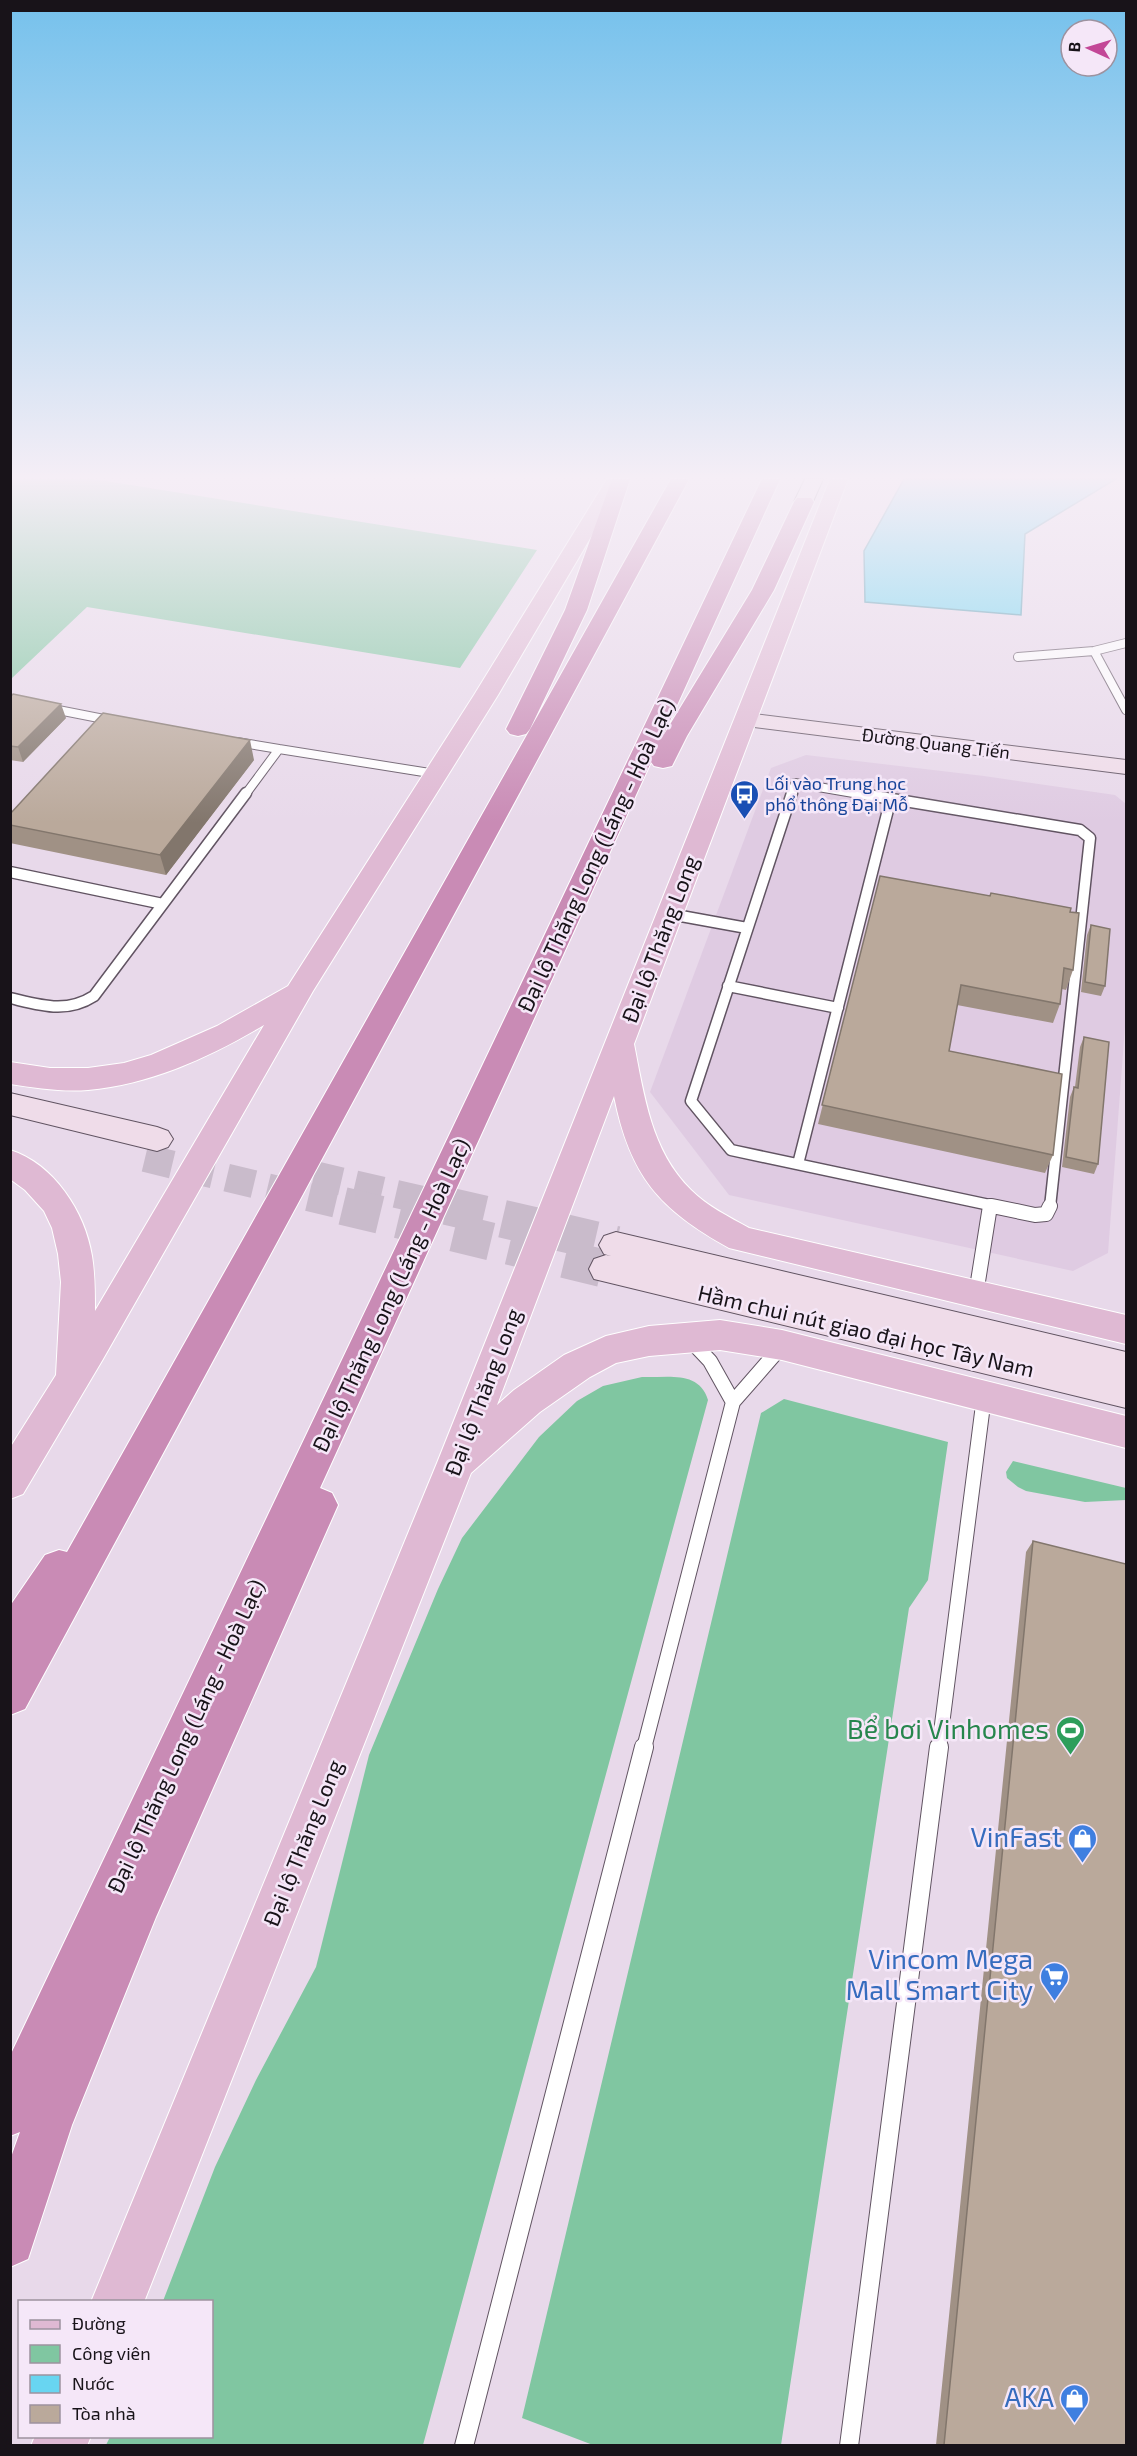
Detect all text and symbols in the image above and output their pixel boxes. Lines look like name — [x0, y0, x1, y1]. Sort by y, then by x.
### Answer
north arrow — [1059, 18, 1119, 78]
text: B — [1064, 41, 1083, 53]
street label: Đại lộ Thăng Long (Láng - Hoà Lạc) — [511, 694, 681, 1016]
street label: Đường Quang Tiến — [861, 723, 1011, 763]
place label: Lối vào Trung học phổ thông Đại Mỗ — [765, 772, 908, 815]
bus stop icon: Lối vào Trung học phổ thông Đại Mỗ — [728, 778, 760, 820]
street label: Đại lộ Thăng Long — [616, 851, 704, 1027]
street label: Đại lộ Thăng Long (Láng - Hoà Lạc) — [306, 1134, 474, 1455]
street label: Hầm chui nút giao đại học Tây Nam — [696, 1279, 1037, 1381]
street label: Đại lộ Thăng Long — [438, 1304, 526, 1479]
street label: Đại lộ Thăng Long (Láng - Hoà Lạc) — [101, 1575, 269, 1896]
place label: Bể bơi Vinhomes — [847, 1712, 1049, 1744]
sports icon: Bể bơi Vinhomes — [1054, 1714, 1086, 1756]
street label: Đại lộ Thăng Long — [257, 1756, 347, 1930]
place label: VinFast — [970, 1820, 1062, 1852]
shop icon: VinFast — [1067, 1822, 1099, 1864]
place label: Vincom Mega Mall Smart City — [846, 1942, 1033, 2006]
supermarket icon: Vincom Mega Mall Smart City — [1038, 1960, 1070, 2002]
legend — [18, 2300, 213, 2438]
text: Đường — [72, 2312, 126, 2334]
text: Công viên — [72, 2342, 151, 2364]
text: Nước — [72, 2372, 115, 2394]
place label: AKA — [1004, 2380, 1054, 2412]
shop icon: AKA — [1059, 2382, 1091, 2424]
text: Tòa nhà — [72, 2402, 136, 2424]

